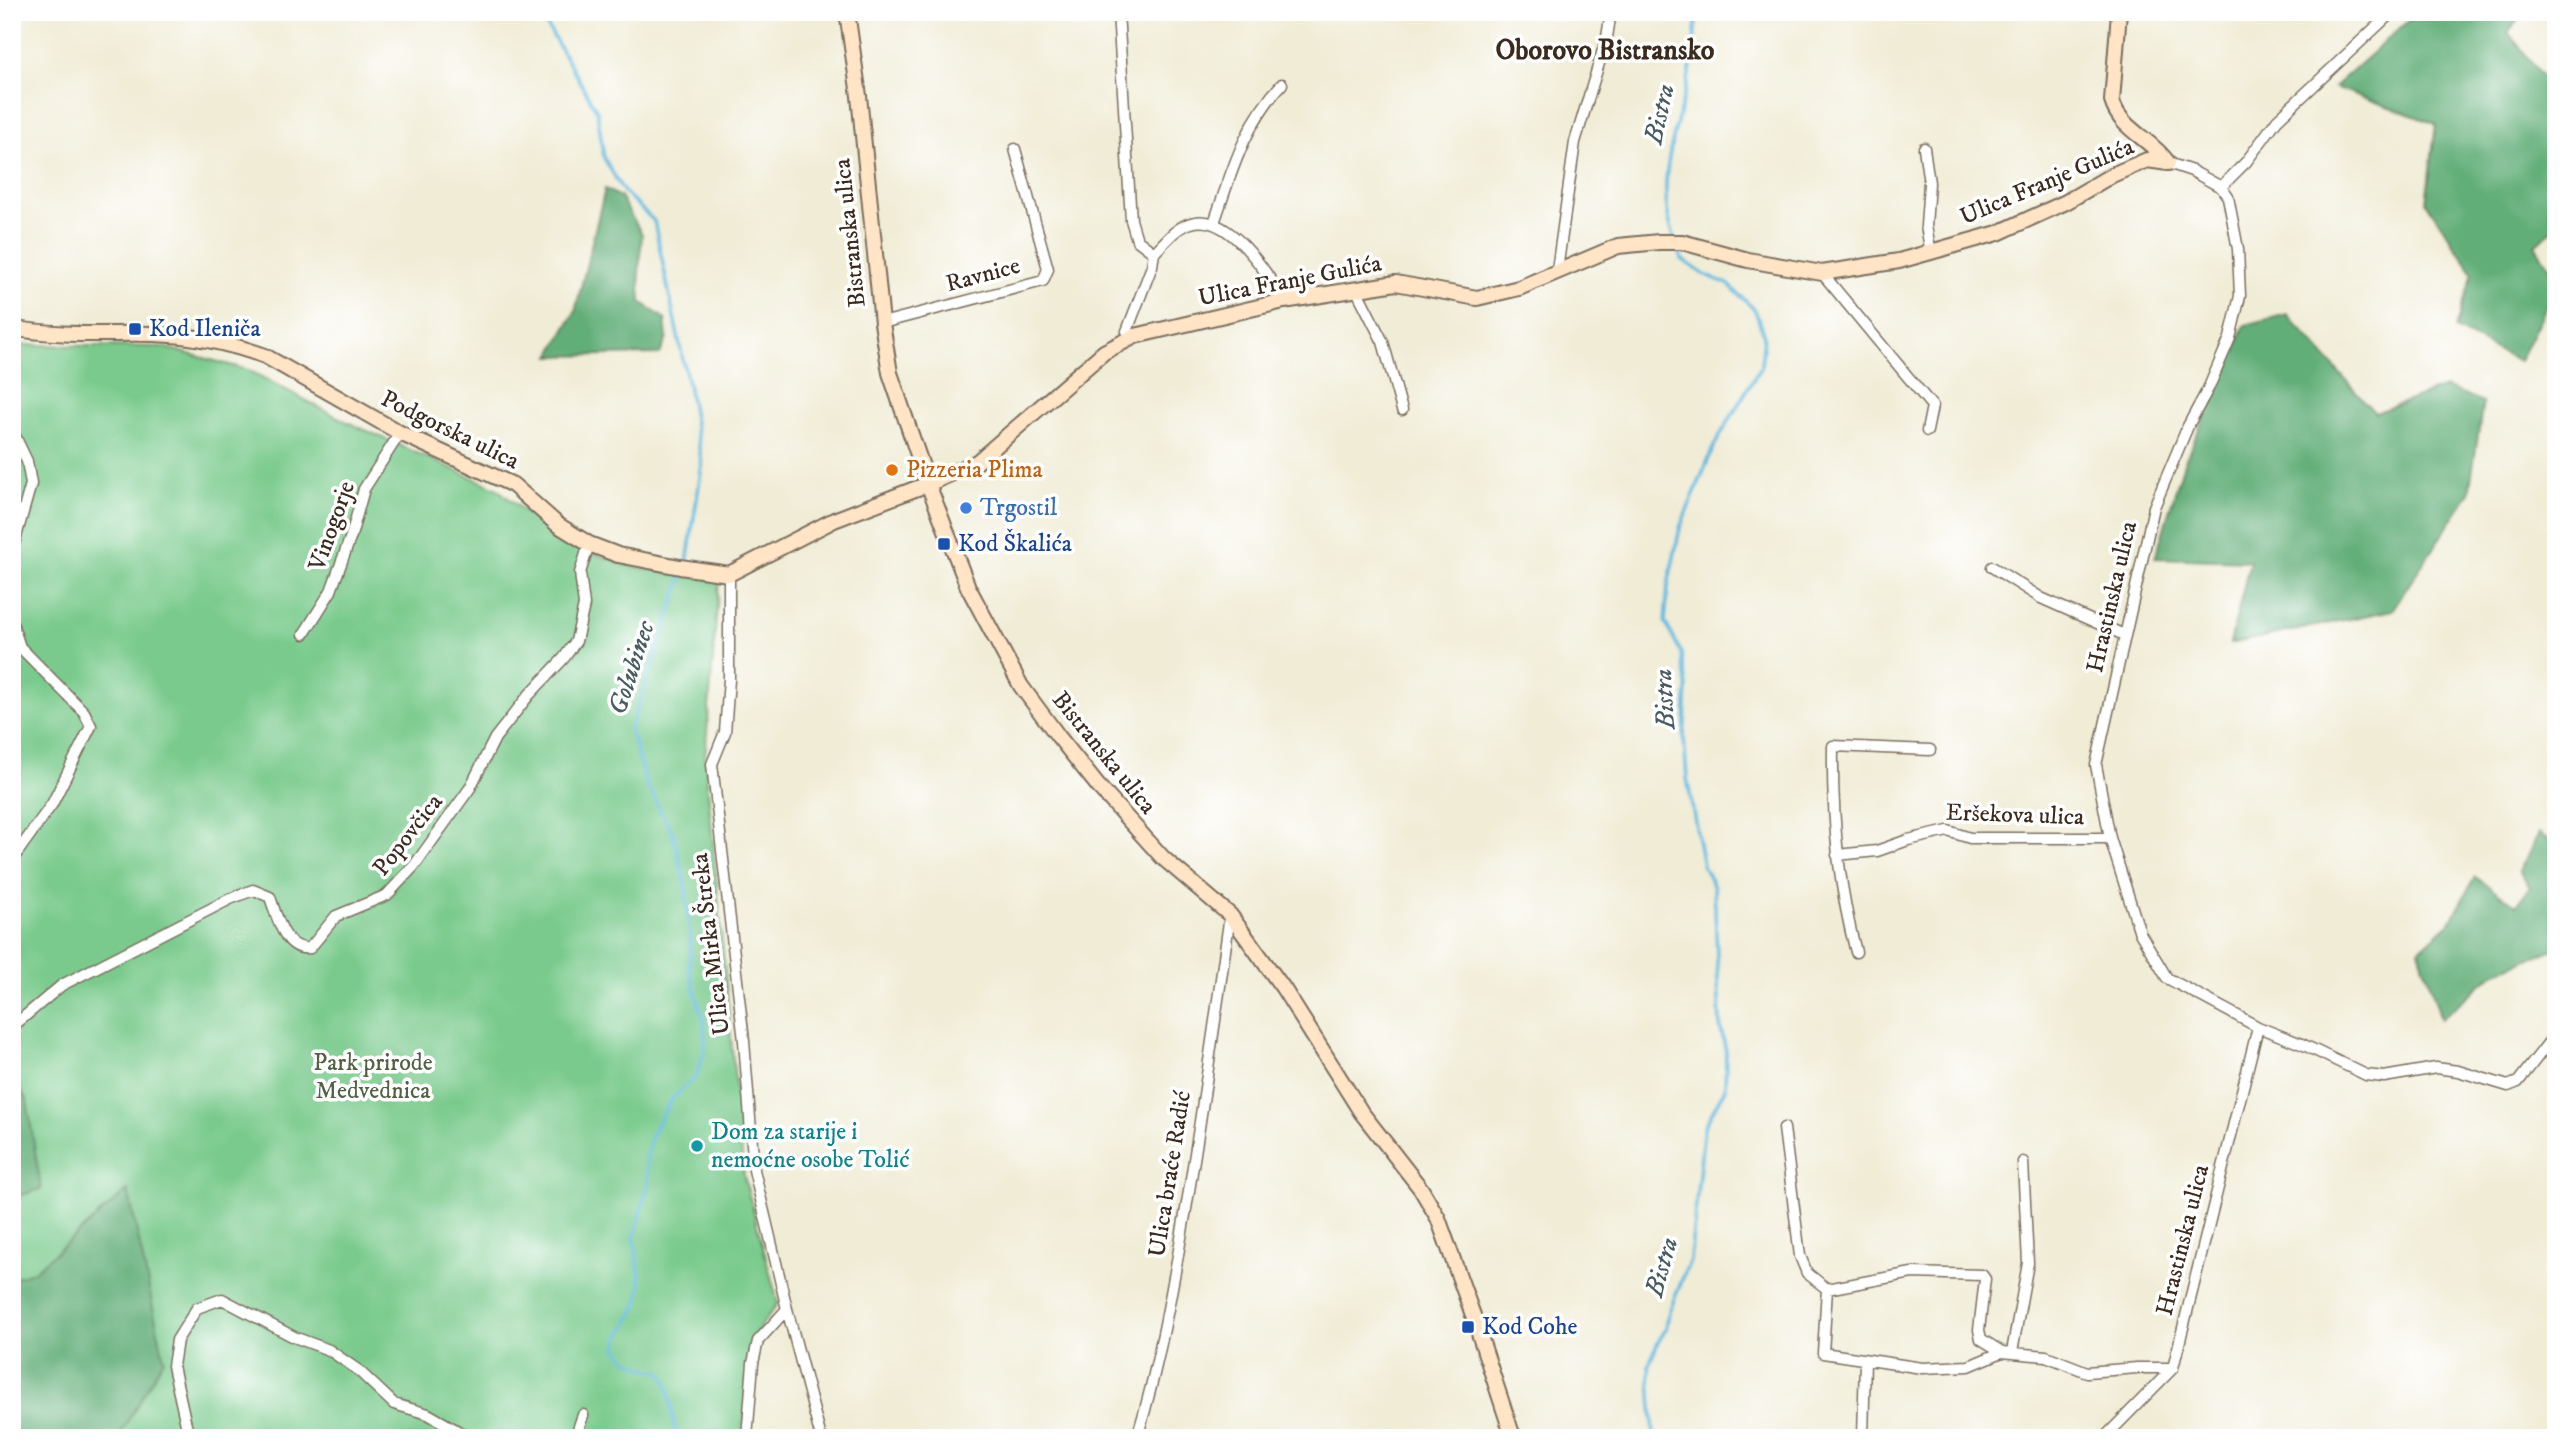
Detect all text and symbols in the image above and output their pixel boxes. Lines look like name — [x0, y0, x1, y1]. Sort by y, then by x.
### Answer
district label: Oborovo Bistransko — [1496, 33, 1715, 68]
water label: Bistra — [1637, 81, 1683, 148]
street label: Ulica Franje Gulića — [1956, 132, 2139, 232]
street label: Bistranska ulica — [827, 156, 873, 309]
street label: Ulica Franje Gulića — [1196, 248, 1385, 313]
street label: Ravnice — [943, 251, 1023, 299]
place label: Kod Ileniča — [149, 314, 261, 344]
marker: Kod Ileniča — [127, 321, 143, 337]
street label: Podgorska ulica — [376, 384, 525, 477]
place label: Pizzeria Plima — [906, 455, 1044, 485]
marker: Pizzeria Plima — [884, 462, 900, 478]
street label: Vinogorje — [302, 477, 362, 576]
place label: Trgostil — [980, 493, 1058, 523]
marker: Trgostil — [958, 500, 974, 516]
street label: Hrastinska ulica — [2080, 518, 2144, 676]
place label: Kod Škalića — [958, 528, 1073, 559]
marker: Kod Škalića — [936, 536, 952, 552]
water label: Golubinec — [601, 616, 663, 719]
water label: Bistra — [1647, 668, 1683, 731]
street label: Bistranska ulica — [1045, 686, 1163, 821]
street label: Popovčica — [367, 787, 450, 882]
street label: Eršekova ulica — [1945, 798, 2086, 832]
street label: Ulica Mirka Štreka — [684, 851, 737, 1037]
park label: Park prirode Medvednica — [313, 1048, 433, 1106]
street label: Ulica braće Radić — [1142, 1089, 1198, 1259]
place label: Dom za starije i nemoćne osobe Tolić — [711, 1117, 910, 1175]
marker: Dom za starije i nemoćne osobe Tolić — [689, 1138, 705, 1154]
street label: Hrastinska ulica — [2150, 1161, 2216, 1319]
water label: Bistra — [1638, 1233, 1686, 1301]
place label: Kod Cohe — [1482, 1312, 1577, 1342]
marker: Kod Cohe — [1460, 1319, 1476, 1335]

